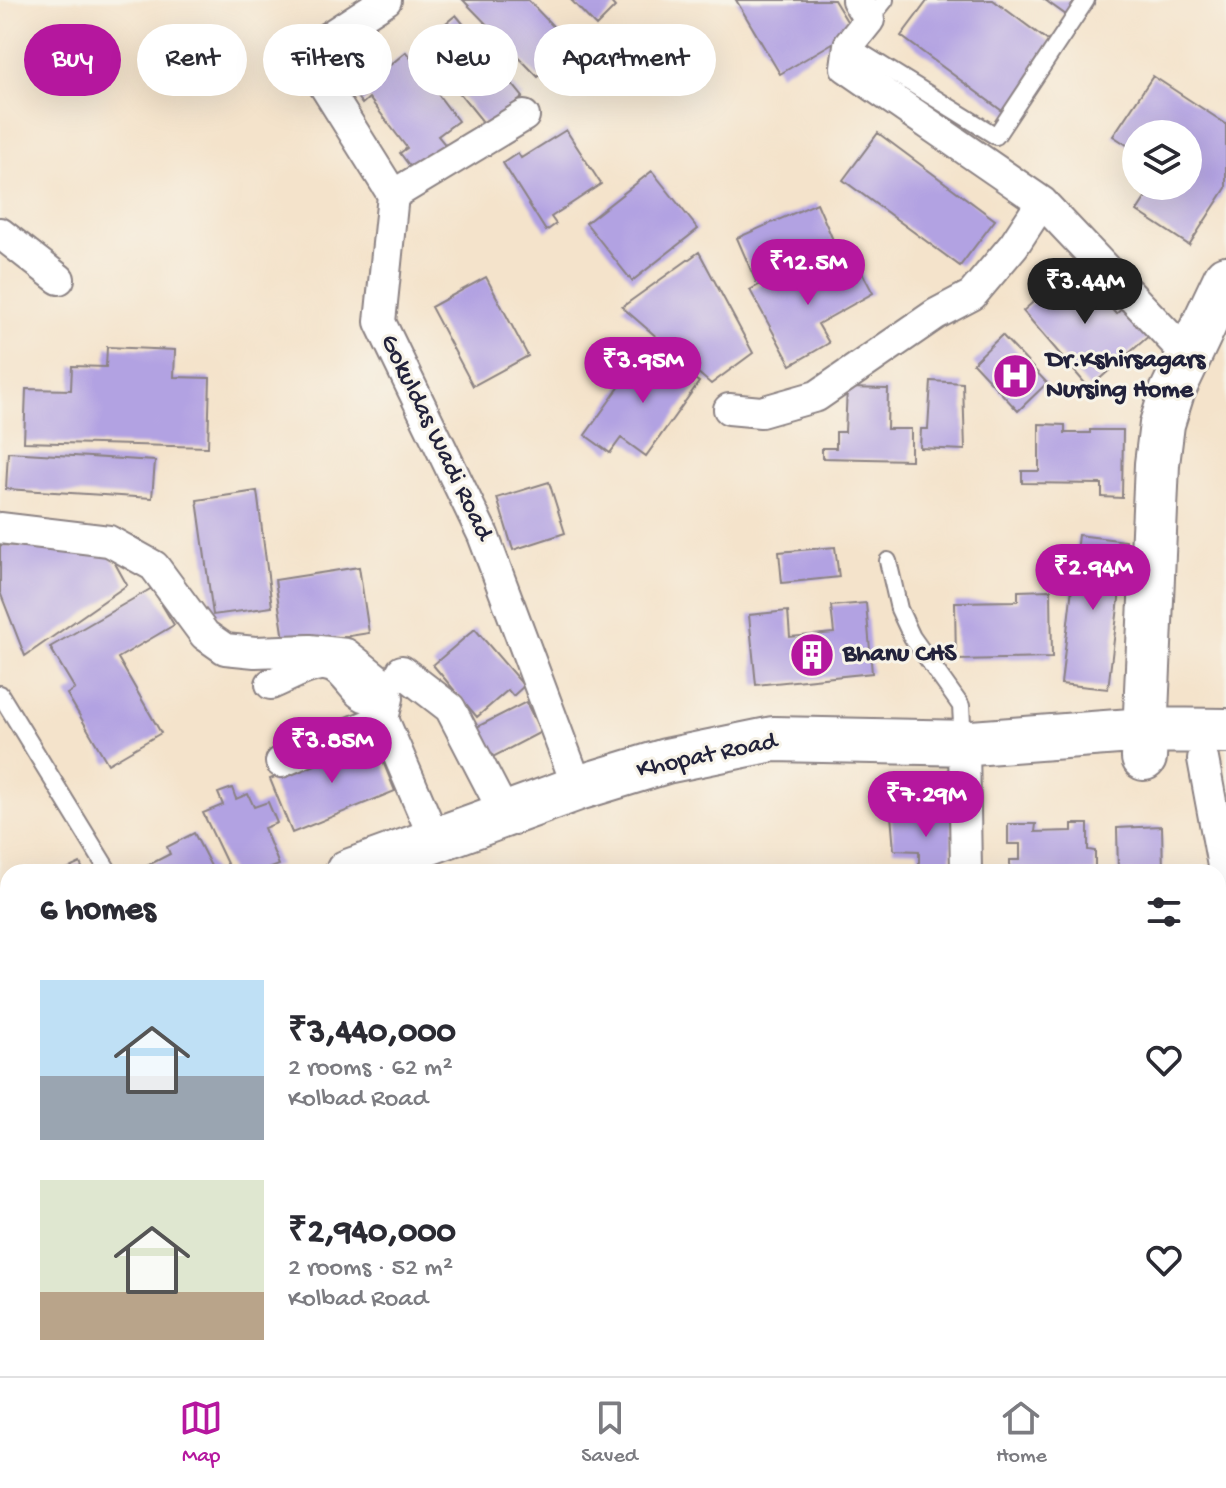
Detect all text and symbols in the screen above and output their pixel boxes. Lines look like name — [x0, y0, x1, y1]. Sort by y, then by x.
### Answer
chip: Buy — [24, 24, 121, 96]
chip: Rent — [137, 24, 247, 96]
chip: Filters — [263, 24, 392, 96]
chip: New — [408, 24, 518, 96]
chip: Apartment — [534, 24, 716, 96]
map controls — [1122, 120, 1202, 200]
button: layers — [1122, 120, 1202, 200]
pin: ₹12.5M — [743, 239, 873, 307]
text: ₹12.5M — [769, 249, 847, 280]
pin: ₹3.44M — [1020, 258, 1150, 326]
text: ₹3.44M — [1045, 268, 1125, 299]
street label: Gokuldas Wadi Road — [372, 330, 499, 548]
pin: ₹3.95M — [578, 337, 708, 405]
place label: Dr.Kshirsagars Nursing Home — [1044, 346, 1206, 407]
text: ₹3.95M — [602, 347, 684, 378]
hospital icon: Dr.Kshirsagars Nursing Home — [991, 352, 1039, 400]
pin: ₹2.94M — [1028, 544, 1158, 612]
text: ₹2.94M — [1053, 554, 1133, 585]
building icon: Bhanu CHS — [788, 631, 836, 679]
place label: Bhanu CHS — [842, 640, 957, 671]
pin: ₹3.85M — [267, 717, 397, 785]
text: ₹3.85M — [291, 727, 373, 758]
street label: Khopat Road — [634, 727, 782, 787]
pin: ₹7.29M — [861, 771, 991, 839]
text: ₹7.29M — [886, 781, 966, 812]
icon: filters — [1142, 890, 1186, 934]
text: 6 homes — [40, 892, 155, 932]
icon: home — [104, 1012, 200, 1108]
text: ₹3,440,000 — [288, 1014, 456, 1054]
icon: heart — [1142, 1038, 1186, 1082]
text: 2 rooms · 62 m² — [288, 1054, 452, 1085]
text: Kolbad Road — [288, 1085, 428, 1116]
icon: home — [104, 1212, 200, 1308]
text: ₹2,940,000 — [288, 1214, 456, 1254]
icon: heart — [1142, 1238, 1186, 1282]
text: 2 rooms · 52 m² — [288, 1254, 453, 1285]
text: Kolbad Road — [288, 1285, 428, 1316]
tab: Map — [179, 1396, 223, 1470]
tab: Saved — [581, 1396, 638, 1470]
tab: Home — [996, 1396, 1047, 1470]

